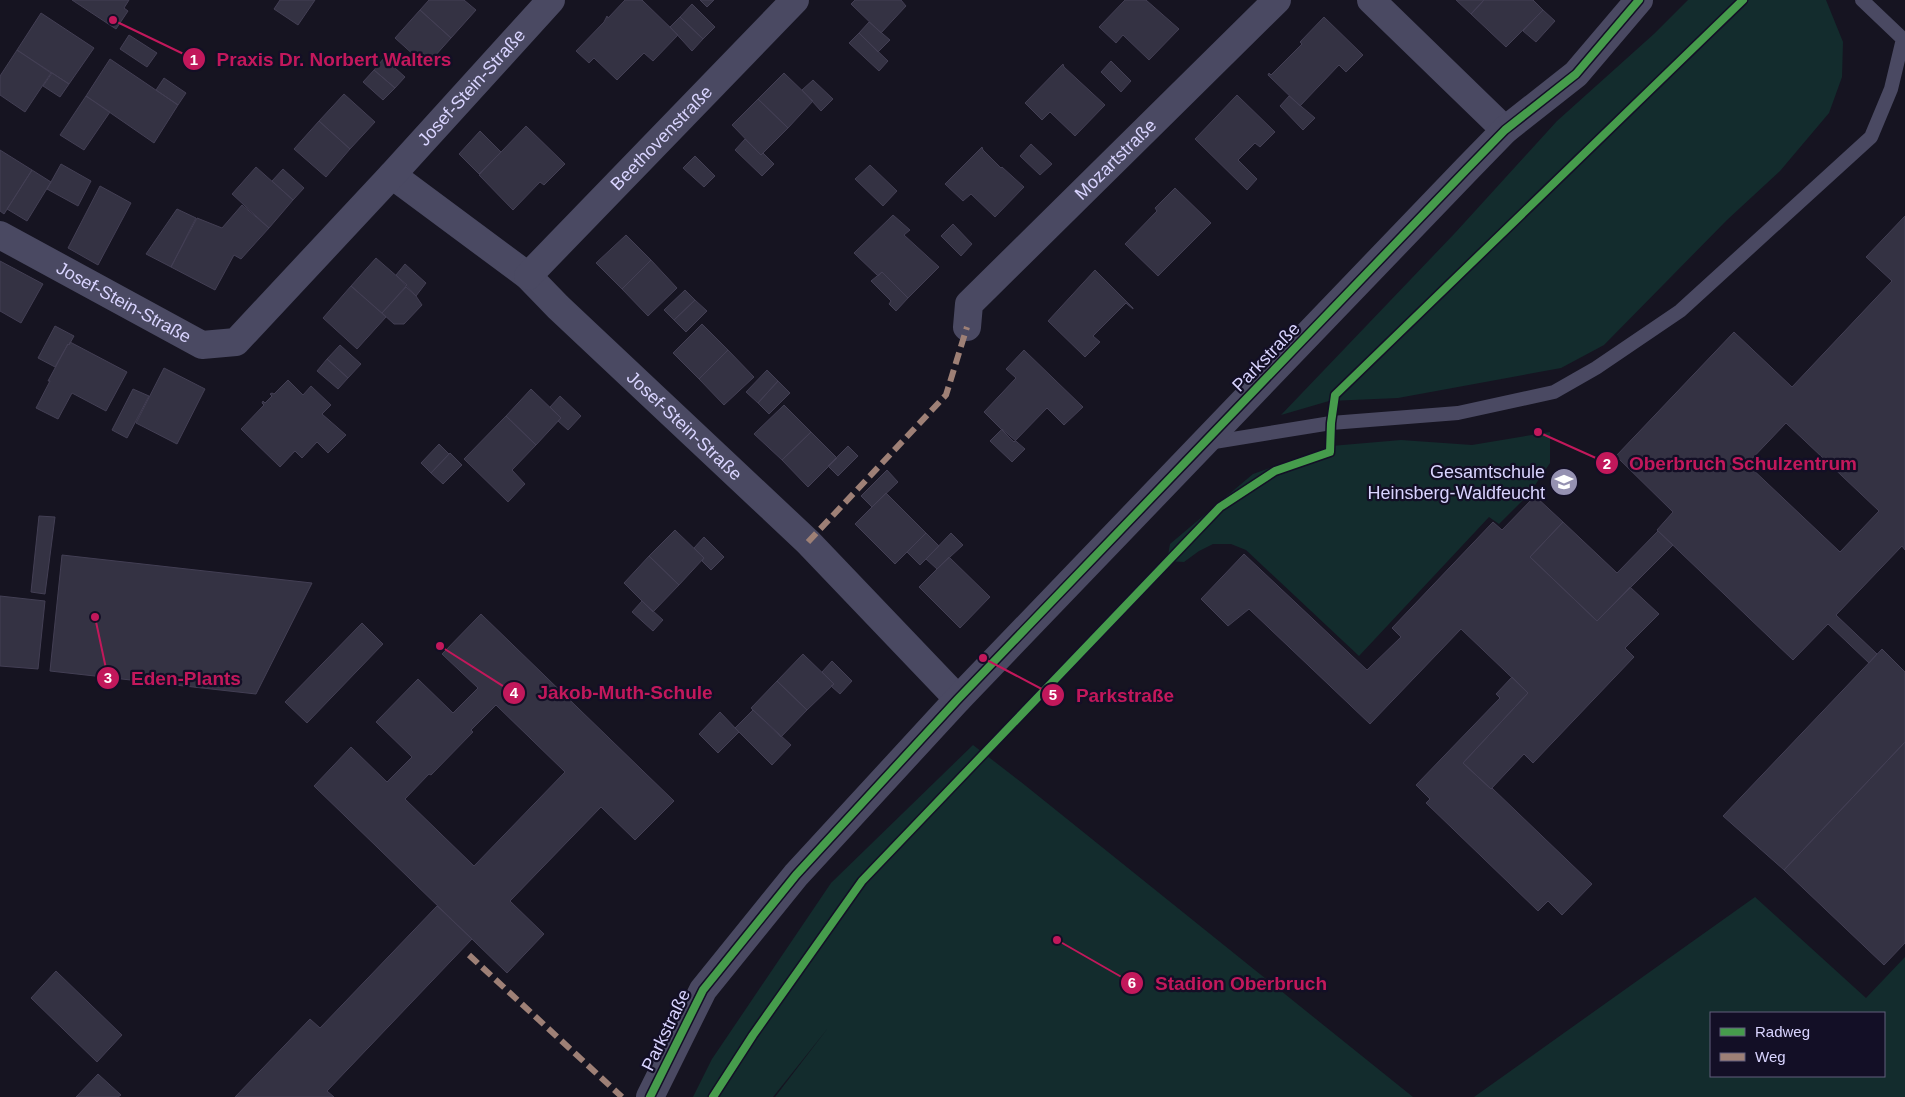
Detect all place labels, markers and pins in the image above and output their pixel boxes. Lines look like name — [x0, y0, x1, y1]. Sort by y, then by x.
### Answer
callout: Praxis Dr. Norbert Walters — [182, 42, 461, 76]
callout: Oberbruch Schulzentrum — [1594, 446, 1867, 480]
place label: Gesamtschule Heinsberg-Waldfeucht — [1368, 462, 1545, 503]
school or university icon: Gesamtschule Heinsberg-Waldfeucht — [1549, 467, 1579, 497]
callout: Eden-Plants — [96, 661, 251, 695]
callout: Jakob-Muth-Schule — [502, 676, 722, 710]
callout: Parkstraße — [1041, 678, 1184, 712]
callout: Stadion Oberbruch — [1120, 966, 1337, 1000]

